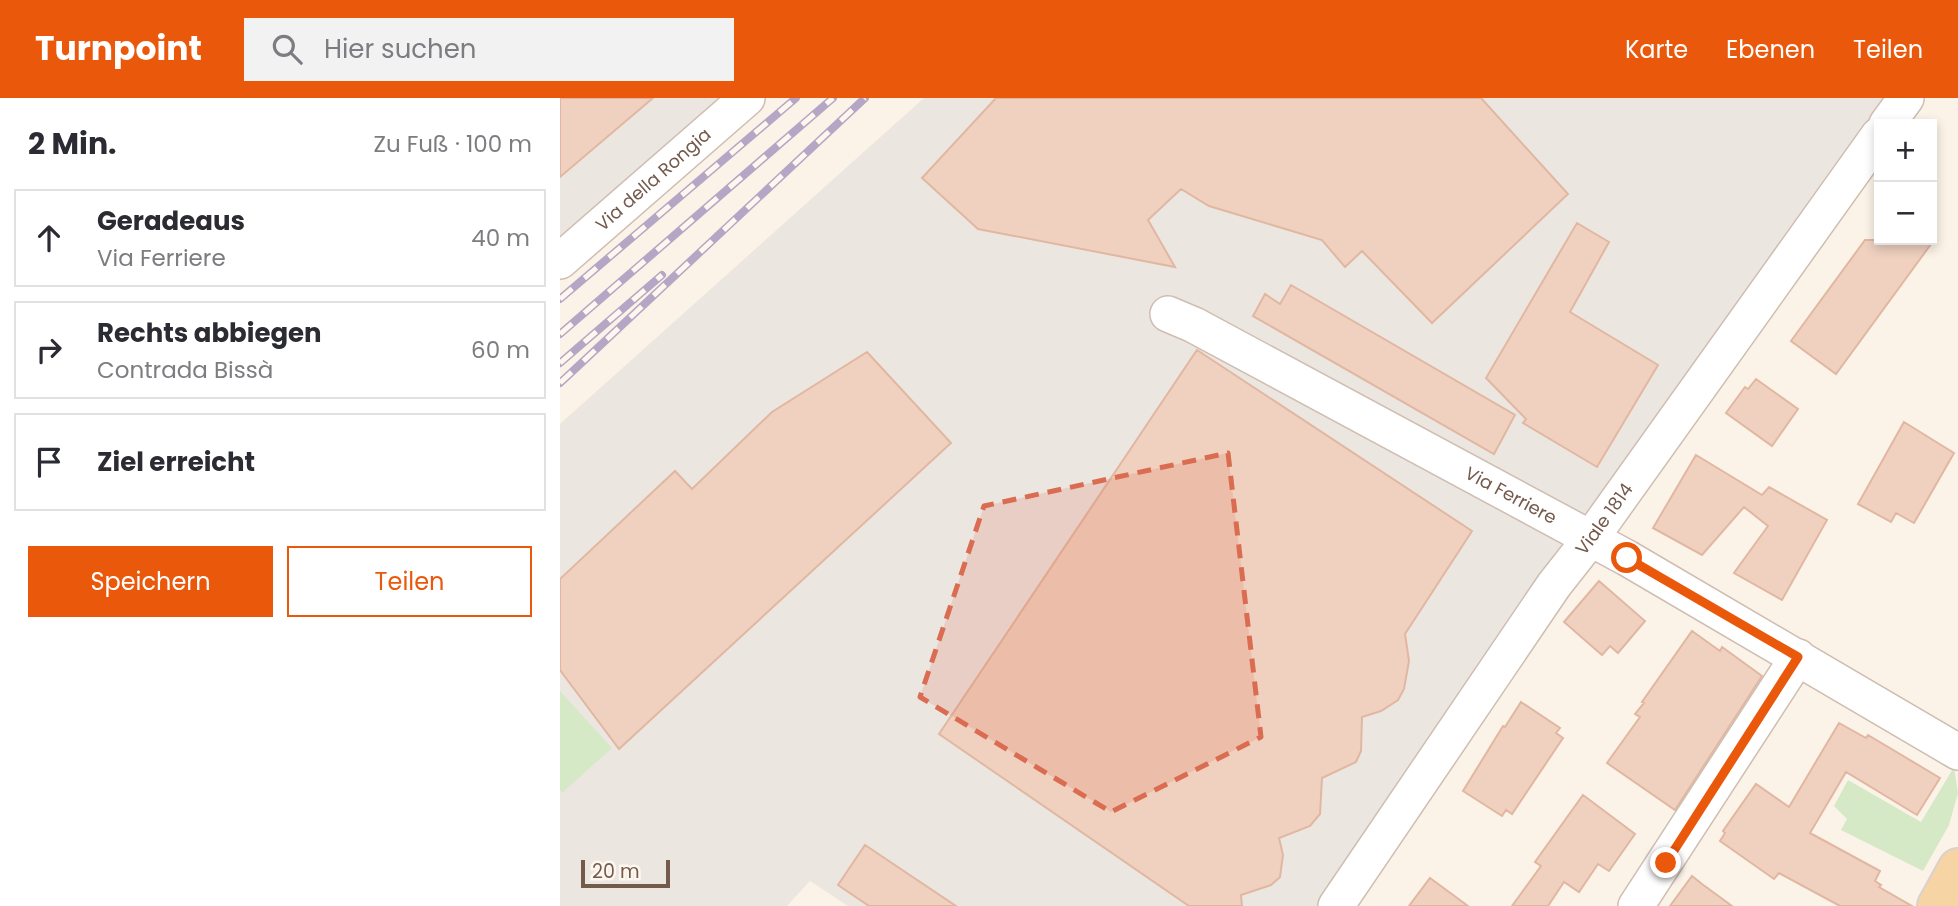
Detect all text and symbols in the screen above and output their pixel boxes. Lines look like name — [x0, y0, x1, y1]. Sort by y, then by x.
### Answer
search box — [244, 18, 734, 81]
text: Turnpoint — [35, 25, 202, 72]
icon: search — [268, 30, 306, 68]
text: Hier suchen — [324, 31, 476, 67]
text: Karte — [1625, 33, 1688, 66]
text: Ebenen — [1726, 33, 1815, 66]
text: Teilen — [1853, 33, 1923, 66]
map controls — [1874, 119, 1937, 245]
button: + — [1874, 119, 1937, 182]
text: 2 Min. — [28, 122, 117, 165]
street label: Via della Rongia — [590, 122, 716, 236]
text: Zu Fuß · 100 m — [373, 128, 532, 160]
button: − — [1874, 182, 1937, 245]
text: Geradeaus — [97, 203, 245, 239]
icon: ahead — [30, 219, 68, 257]
text: 40 m — [471, 222, 530, 254]
text: Via Ferriere — [97, 242, 226, 274]
text: Rechts abbiegen — [97, 315, 322, 351]
icon: right — [30, 331, 68, 369]
text: 60 m — [471, 334, 530, 366]
text: Contrada Bissà — [97, 354, 273, 386]
icon: arrive — [30, 443, 68, 481]
text: Ziel erreicht — [97, 444, 255, 480]
street label: Via Ferriere — [1461, 460, 1561, 530]
street label: Viale 1814 — [1569, 478, 1638, 560]
route start — [1611, 542, 1642, 573]
button: Speichern — [28, 546, 273, 617]
button: Teilen — [287, 546, 532, 617]
route end — [1650, 847, 1681, 878]
scale bar — [581, 857, 670, 889]
text: 20 m — [592, 858, 640, 885]

